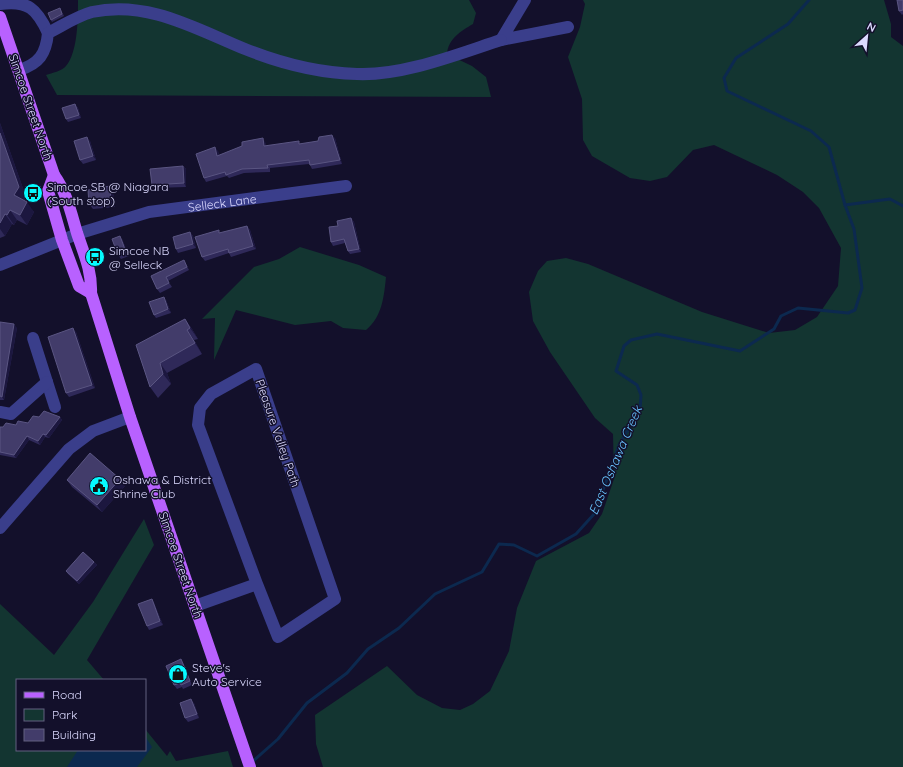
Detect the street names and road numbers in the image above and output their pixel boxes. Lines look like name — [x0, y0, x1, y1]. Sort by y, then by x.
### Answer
street label: Simcoe Street North — [6, 52, 56, 162]
street label: Selleck Lane — [187, 190, 257, 214]
street label: Pleasure Valley Path — [252, 377, 304, 489]
street label: Simcoe Street North — [156, 510, 206, 620]

